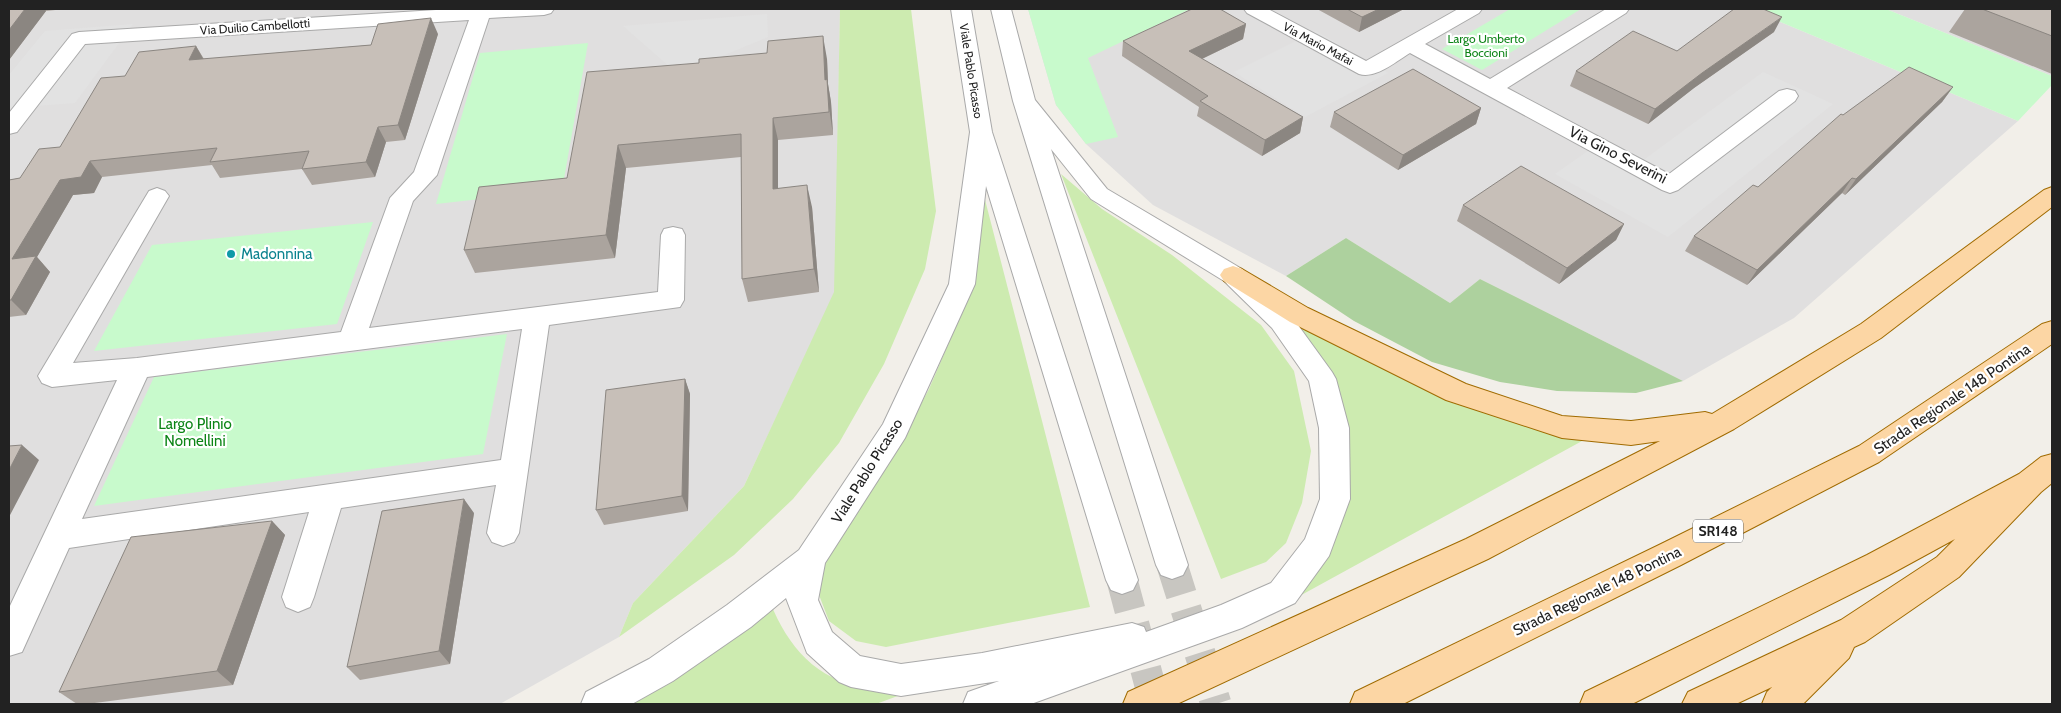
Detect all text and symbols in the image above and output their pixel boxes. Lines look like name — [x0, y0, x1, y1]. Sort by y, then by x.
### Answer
street label: Via Duilio Cambellotti — [199, 15, 310, 38]
street label: Via Mario Mafai — [1280, 19, 1356, 68]
street label: Viale Pablo Picasso — [957, 22, 986, 120]
park label: Largo Umberto Boccioni — [1448, 31, 1525, 60]
street label: Via Gino Severini — [1566, 123, 1670, 187]
place label: Madonnina — [241, 245, 313, 263]
marker: Madonnina — [225, 248, 237, 260]
street label: Strada Regionale 148 Pontina — [1870, 339, 2034, 458]
park label: Largo Plinio Nomellini — [158, 415, 232, 450]
street label: Viale Pablo Picasso — [828, 415, 906, 527]
road number: SR148 — [1693, 520, 1743, 542]
street label: Strada Regionale 148 Pontina — [1510, 542, 1685, 640]

